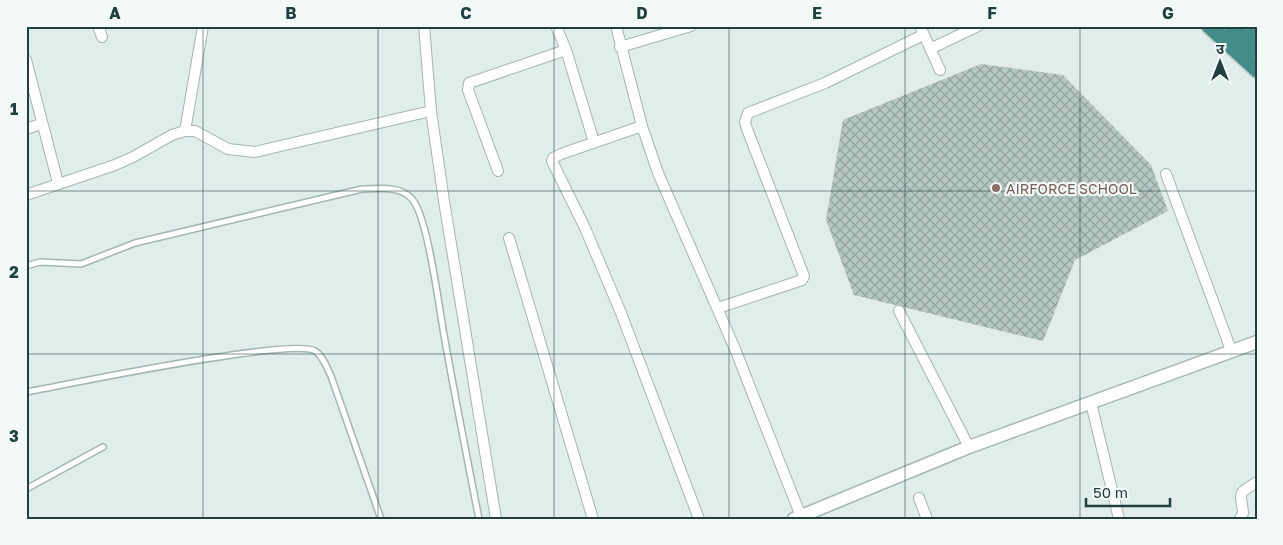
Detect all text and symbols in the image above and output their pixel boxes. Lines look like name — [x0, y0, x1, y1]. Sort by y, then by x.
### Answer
text: A — [109, 3, 121, 23]
text: B — [285, 3, 297, 23]
text: C — [460, 3, 472, 23]
text: D — [636, 3, 648, 23]
text: E — [812, 3, 822, 23]
text: F — [987, 3, 997, 23]
text: G — [1162, 3, 1174, 23]
north arrow — [1196, 38, 1246, 88]
text: उ — [1216, 40, 1225, 57]
text: 1 — [10, 99, 18, 119]
place label: AIRFORCE SCHOOL — [1006, 180, 1137, 197]
marker: AIRFORCE SCHOOL — [990, 182, 1002, 194]
text: 2 — [9, 262, 19, 282]
text: 3 — [9, 426, 19, 446]
scale bar — [1086, 475, 1169, 507]
text: 50 m — [1093, 483, 1128, 501]

